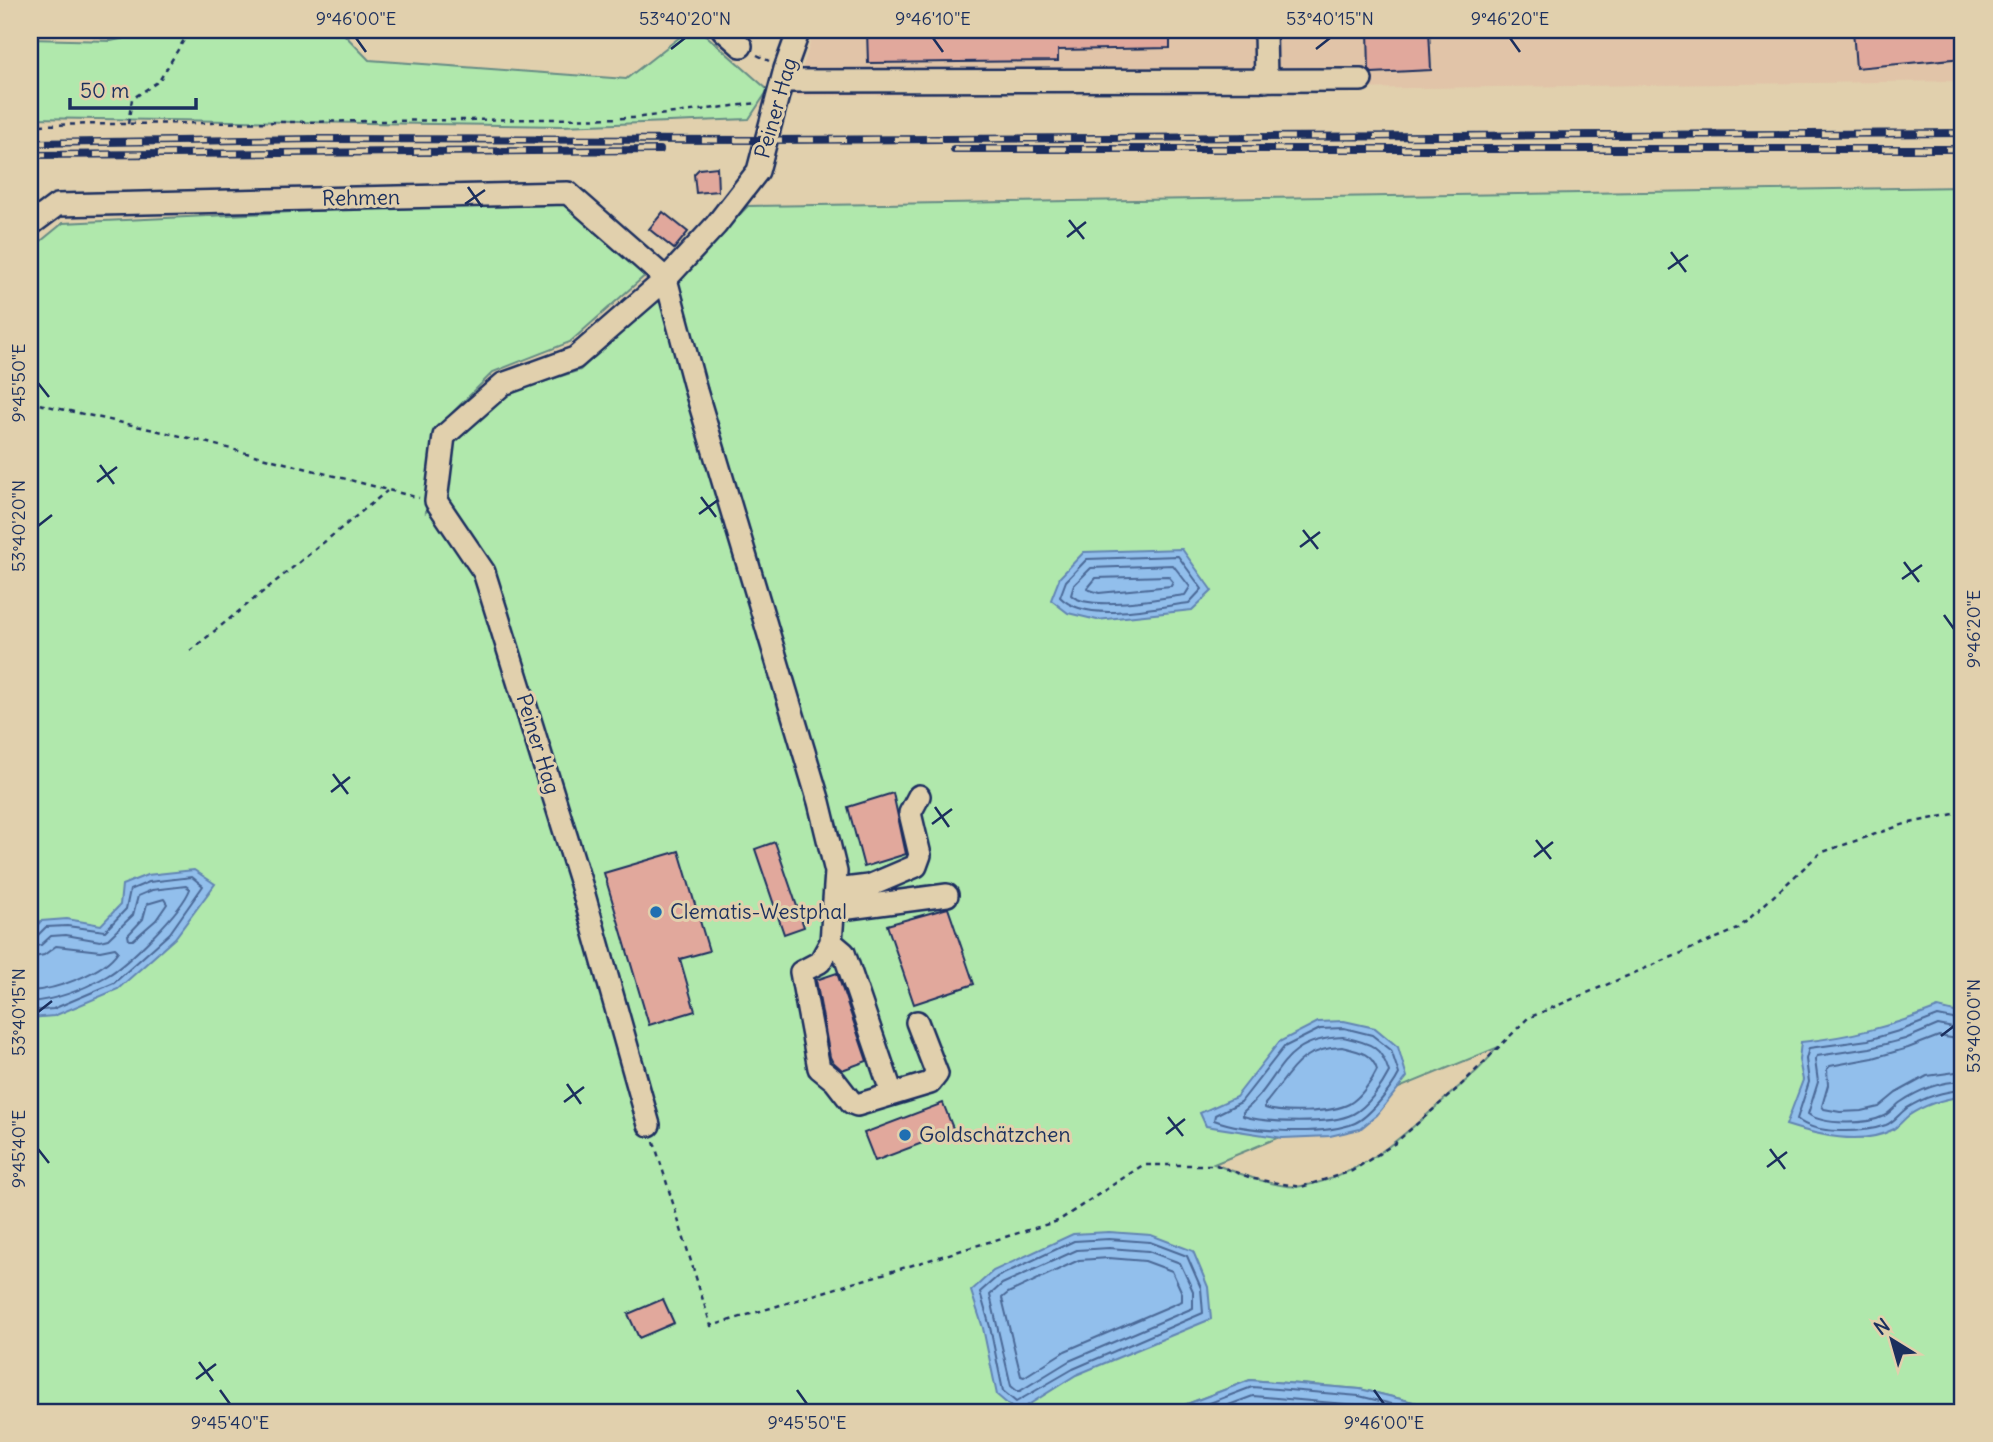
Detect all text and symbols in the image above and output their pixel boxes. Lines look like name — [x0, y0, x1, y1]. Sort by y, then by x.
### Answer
text: 9°46'00"E — [316, 7, 396, 30]
text: 53°40'20"N — [639, 7, 731, 30]
text: 9°46'10"E — [895, 7, 971, 30]
text: 53°40'15"N — [1286, 7, 1374, 30]
text: 9°46'20"E — [1471, 7, 1549, 30]
street label: Peiner Hag — [748, 54, 803, 161]
scale bar — [70, 66, 196, 110]
text: 50 m — [80, 77, 129, 104]
street label: Rehmen — [322, 183, 400, 212]
text: 9°45'50"E — [7, 343, 30, 423]
text: 53°40'20"N — [7, 480, 30, 572]
text: 9°46'20"E — [1962, 590, 1985, 668]
street label: Peiner Hag — [510, 690, 567, 797]
place label: Clematis-Westphal — [670, 898, 847, 925]
marker: Clematis-Westphal — [648, 904, 664, 920]
text: 53°40'15"N — [7, 968, 30, 1056]
text: 53°40'00"N — [1962, 979, 1985, 1073]
text: 9°45'40"E — [7, 1110, 30, 1188]
place label: Goldschätzchen — [919, 1121, 1071, 1148]
marker: Goldschätzchen — [897, 1127, 913, 1143]
north arrow — [1856, 1306, 1926, 1376]
text: N — [1869, 1313, 1894, 1340]
text: 9°45'40"E — [191, 1411, 269, 1434]
text: 9°45'50"E — [767, 1411, 847, 1434]
text: 9°46'00"E — [1344, 1411, 1424, 1434]

